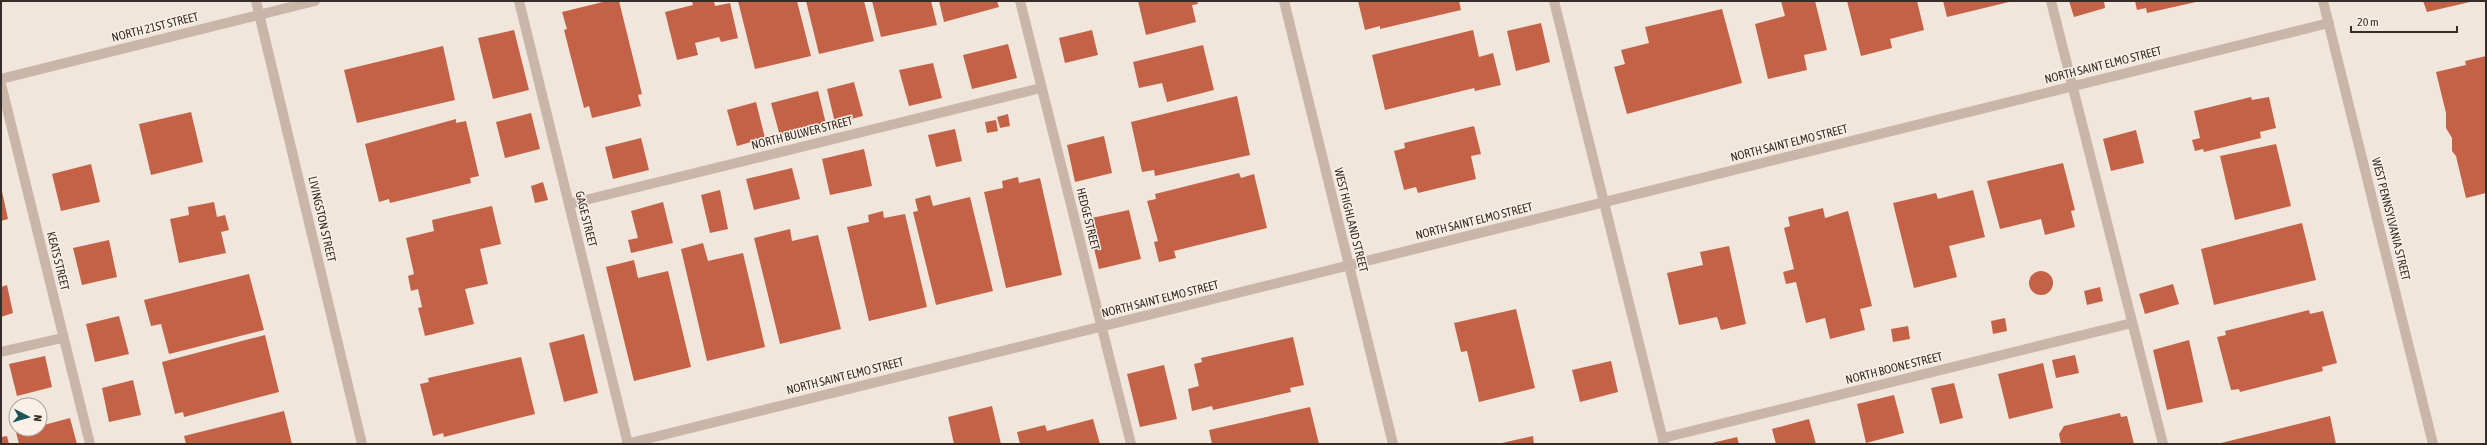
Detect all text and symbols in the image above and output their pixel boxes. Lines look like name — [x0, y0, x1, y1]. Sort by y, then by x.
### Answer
scale bar — [2351, 8, 2457, 34]
street label: NORTH 21ST STREET — [110, 9, 201, 45]
text: 20 m — [2357, 15, 2379, 29]
street label: NORTH SAINT ELMO STREET — [2043, 43, 2164, 86]
street label: NORTH BULWER STREET — [750, 113, 855, 152]
street label: NORTH SAINT ELMO STREET — [1729, 121, 1850, 164]
street label: WEST PENNSYLVANIA STREET — [2369, 156, 2413, 283]
street label: WEST HIGHLAND STREET — [1331, 166, 1371, 274]
street label: LIVINGSTON STREET — [305, 175, 339, 264]
street label: HEDGE STREET — [1073, 186, 1103, 252]
street label: GAGE STREET — [572, 190, 600, 249]
street label: NORTH SAINT ELMO STREET — [1414, 199, 1535, 242]
street label: KEATS STREET — [44, 230, 72, 293]
street label: NORTH SAINT ELMO STREET — [1100, 277, 1221, 320]
street label: NORTH BOONE STREET — [1844, 349, 1945, 387]
street label: NORTH SAINT ELMO STREET — [785, 354, 906, 397]
north arrow — [8, 397, 48, 437]
text: N — [32, 414, 44, 422]

